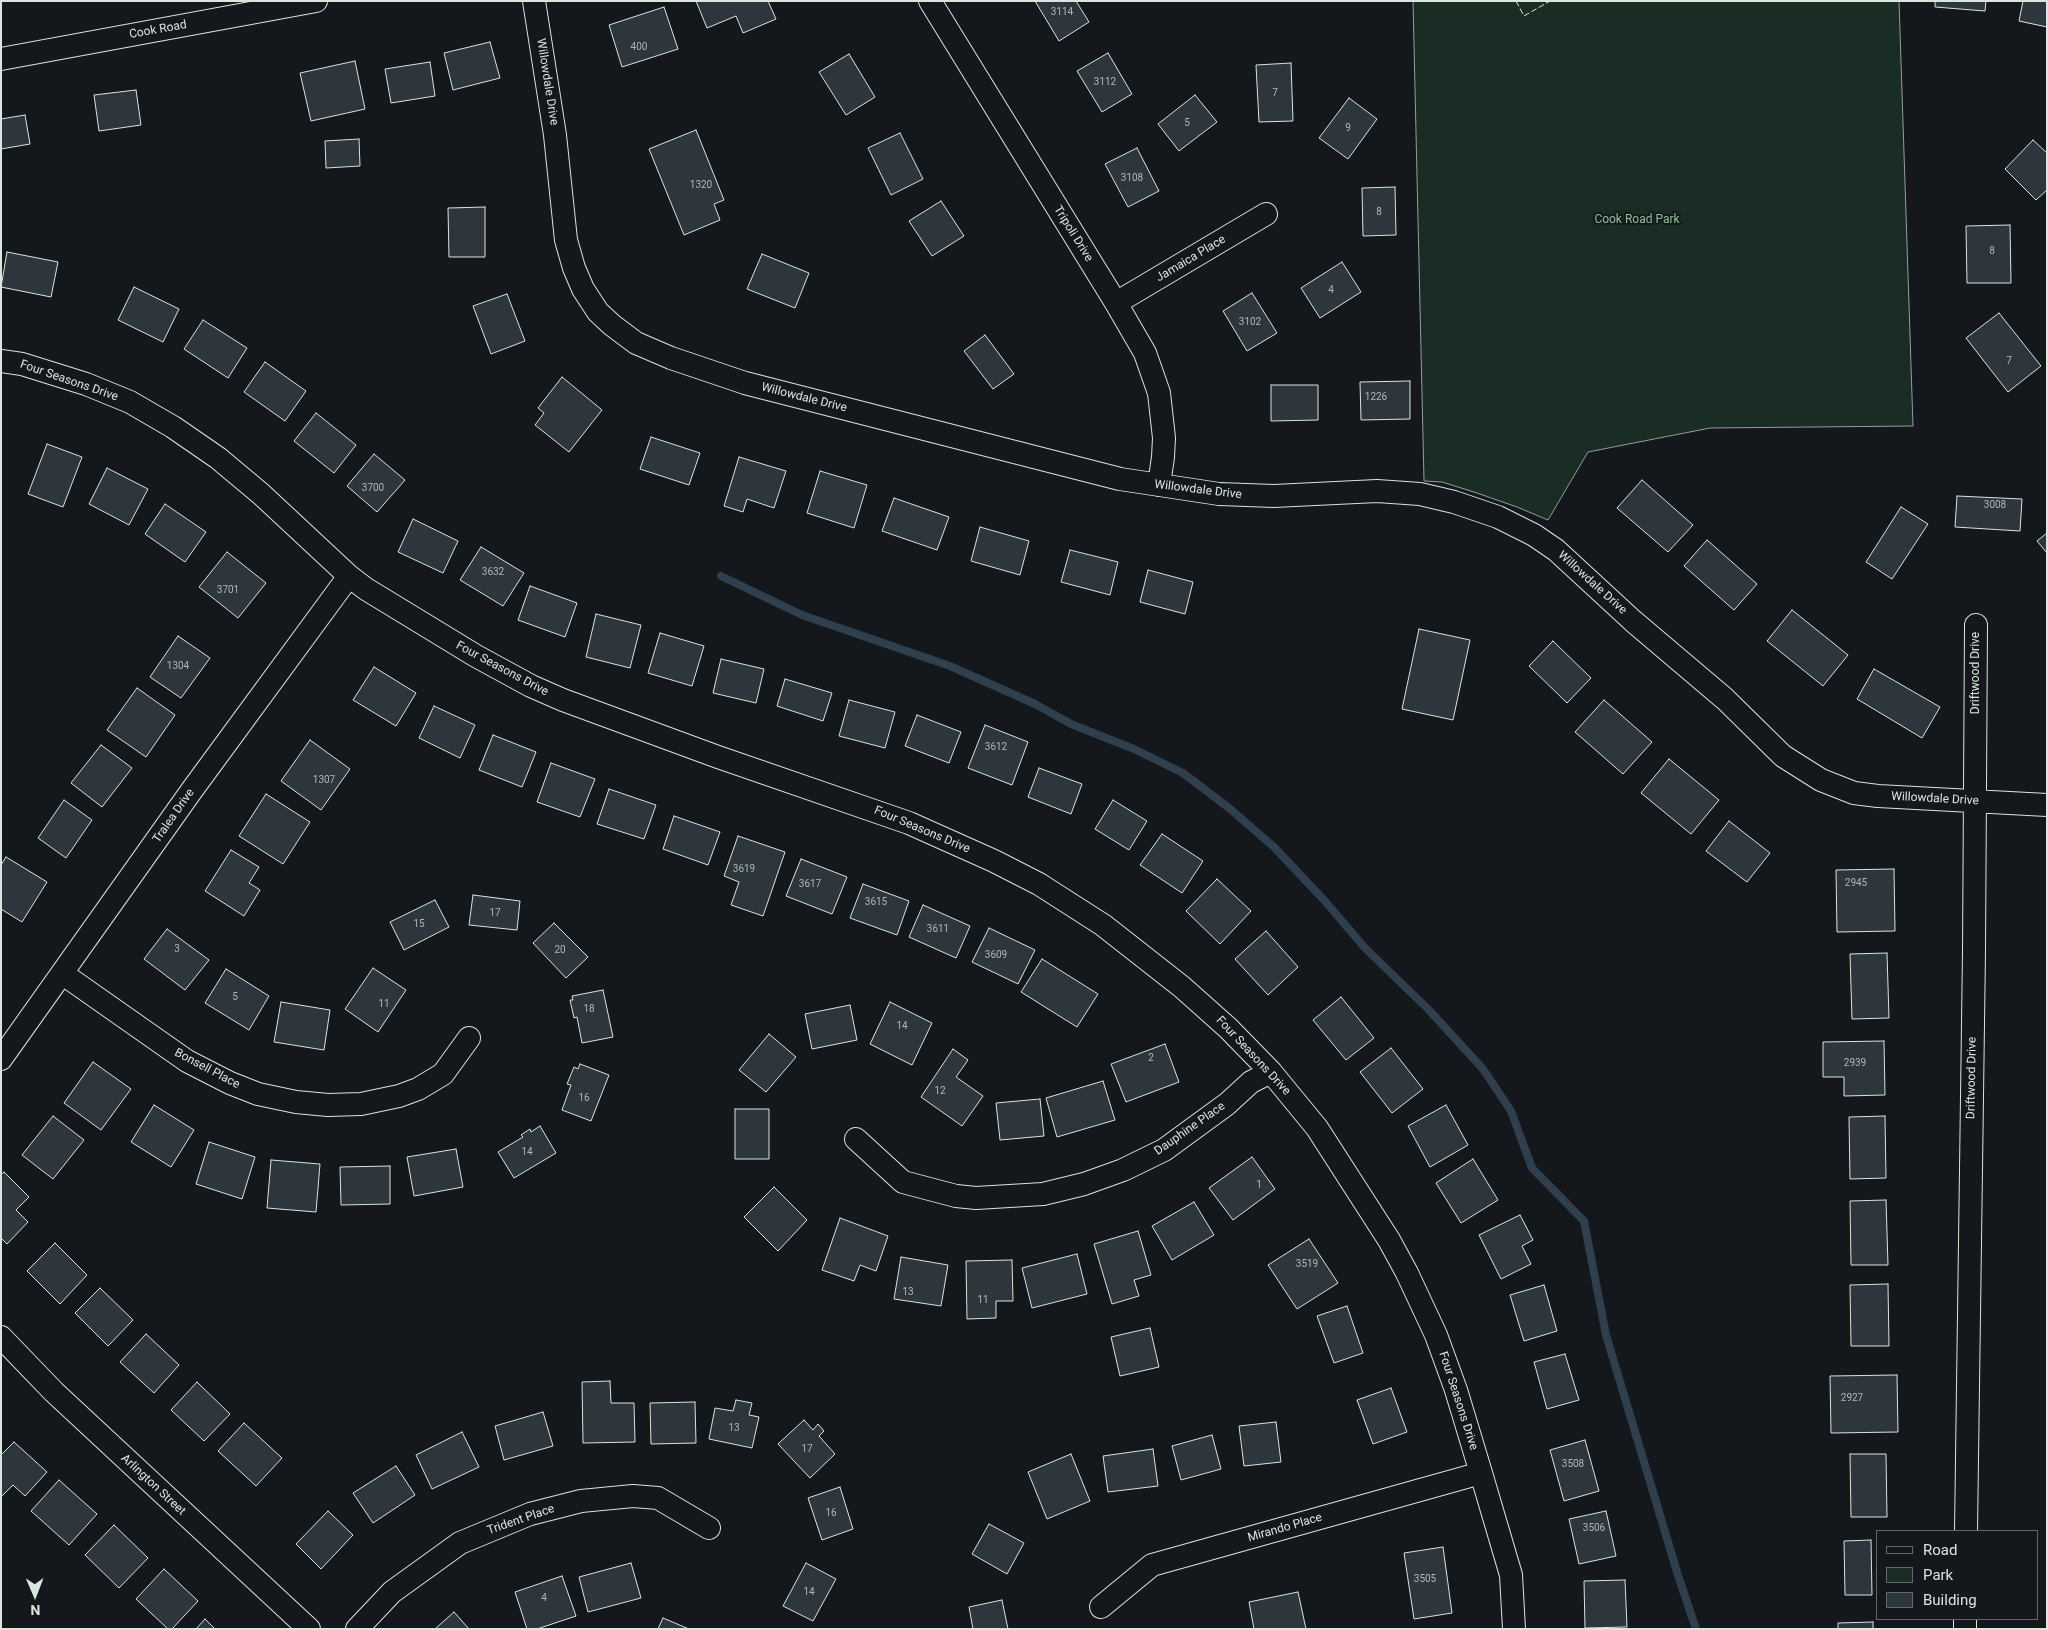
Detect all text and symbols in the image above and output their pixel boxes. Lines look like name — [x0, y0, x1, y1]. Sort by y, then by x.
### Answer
house number: 3114 — [1051, 6, 1073, 18]
street label: Cook Road — [128, 18, 188, 42]
street label: Willowdale Drive — [533, 38, 561, 126]
house number: 400 — [631, 41, 647, 53]
house number: 3112 — [1094, 76, 1116, 88]
house number: 7 — [1272, 87, 1278, 99]
house number: 5 — [1184, 117, 1190, 129]
house number: 9 — [1345, 122, 1351, 134]
house number: 3108 — [1121, 172, 1143, 184]
house number: 1320 — [690, 179, 712, 191]
street label: Tripoli Drive — [1050, 203, 1096, 265]
house number: 8 — [1376, 206, 1382, 218]
park label: Cook Road Park — [1594, 213, 1680, 227]
street label: Jamaica Place — [1154, 233, 1228, 285]
house number: 8 — [1989, 245, 1995, 257]
house number: 4 — [1328, 284, 1334, 296]
house number: 3102 — [1239, 316, 1261, 328]
house number: 7 — [2006, 355, 2012, 367]
street label: Four Seasons Drive — [18, 357, 120, 405]
street label: Willowdale Drive — [760, 380, 848, 416]
house number: 1226 — [1365, 391, 1387, 403]
street label: Willowdale Drive — [1154, 478, 1242, 502]
house number: 3700 — [362, 482, 384, 494]
house number: 3008 — [1984, 499, 2006, 511]
street label: Willowdale Drive — [1555, 548, 1629, 618]
house number: 3632 — [482, 566, 504, 578]
house number: 3701 — [217, 584, 239, 596]
street label: Driftwood Drive — [1969, 632, 1983, 714]
street label: Four Seasons Drive — [453, 639, 551, 699]
house number: 1304 — [167, 660, 189, 672]
house number: 3612 — [985, 741, 1007, 753]
house number: 1307 — [313, 774, 335, 786]
street label: Tralea Drive — [150, 786, 198, 846]
street label: Willowdale Drive — [1891, 790, 1979, 808]
street label: Four Seasons Drive — [872, 803, 972, 857]
house number: 3619 — [733, 863, 755, 875]
house number: 2945 — [1845, 877, 1867, 889]
house number: 3617 — [799, 878, 821, 890]
house number: 3615 — [865, 896, 887, 908]
house number: 17 — [489, 907, 501, 919]
house number: 15 — [413, 918, 425, 930]
house number: 3611 — [927, 923, 949, 935]
house number: 3 — [174, 943, 180, 955]
house number: 20 — [554, 944, 566, 956]
house number: 3609 — [985, 949, 1007, 961]
house number: 5 — [232, 991, 238, 1003]
house number: 11 — [378, 998, 390, 1010]
house number: 18 — [583, 1003, 595, 1015]
street label: Four Seasons Drive — [1213, 1013, 1293, 1099]
house number: 14 — [896, 1020, 908, 1032]
street label: Driftwood Drive — [1964, 1037, 1980, 1119]
street label: Bonsell Place — [172, 1046, 242, 1092]
house number: 2 — [1148, 1052, 1154, 1064]
house number: 2939 — [1844, 1057, 1866, 1069]
house number: 12 — [934, 1085, 946, 1097]
house number: 16 — [578, 1092, 590, 1104]
street label: Dauphine Place — [1152, 1099, 1228, 1159]
house number: 14 — [521, 1146, 533, 1158]
house number: 1 — [1256, 1179, 1262, 1191]
house number: 3519 — [1296, 1258, 1318, 1270]
house number: 13 — [902, 1286, 914, 1298]
house number: 11 — [977, 1294, 989, 1306]
street label: Four Seasons Drive — [1435, 1350, 1481, 1452]
house number: 2927 — [1841, 1392, 1863, 1404]
house number: 13 — [728, 1422, 740, 1434]
house number: 17 — [801, 1443, 813, 1455]
street label: Arlington Street — [118, 1451, 188, 1519]
house number: 3508 — [1562, 1458, 1584, 1470]
street label: Trident Place — [486, 1502, 556, 1538]
house number: 16 — [825, 1507, 837, 1519]
street label: Mirando Place — [1246, 1511, 1324, 1545]
house number: 3506 — [1583, 1522, 1605, 1534]
legend — [1876, 1530, 2038, 1620]
text: Road — [1923, 1541, 1957, 1559]
text: Park — [1923, 1566, 1953, 1584]
north arrow — [10, 1570, 60, 1620]
house number: 3505 — [1414, 1573, 1436, 1585]
house number: 14 — [803, 1586, 815, 1598]
text: Building — [1923, 1591, 1977, 1609]
house number: 4 — [541, 1592, 547, 1604]
text: N — [30, 1602, 40, 1618]

